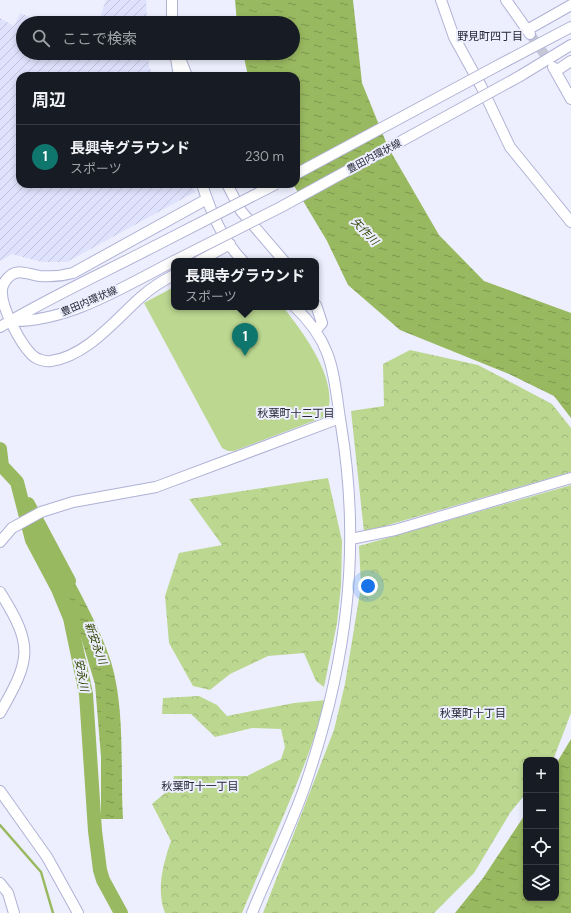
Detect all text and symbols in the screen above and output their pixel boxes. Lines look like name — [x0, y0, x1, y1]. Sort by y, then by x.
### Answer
search box — [16, 16, 300, 60]
icon: search — [30, 27, 52, 49]
text: ここで検索 — [62, 29, 137, 49]
district label: 野見町四丁目 — [457, 29, 523, 43]
text: 周辺 — [32, 89, 66, 111]
street label: 豊田内環状線 — [344, 136, 404, 176]
text: 長興寺グラウンド — [70, 138, 190, 158]
text: 1 — [43, 148, 47, 165]
text: 230 m — [245, 148, 284, 165]
text: スポーツ — [70, 160, 122, 177]
water label: 矢作川 — [349, 214, 382, 248]
popup — [171, 258, 319, 310]
text: 長興寺グラウンド — [185, 266, 305, 286]
street label: 豊田内環状線 — [59, 283, 119, 319]
text: スポーツ — [185, 288, 237, 305]
pin: 1 — [232, 323, 258, 356]
district label: 秋葉町十二丁目 — [258, 406, 335, 420]
your location — [358, 576, 378, 596]
water label: 新安永川 — [82, 620, 110, 667]
water label: 安永川 — [72, 657, 92, 694]
district label: 秋葉町十丁目 — [440, 706, 506, 720]
map controls — [523, 757, 559, 901]
button: + — [523, 757, 559, 793]
district label: 秋葉町十一丁目 — [162, 779, 239, 793]
button: − — [523, 793, 559, 829]
button: locate — [523, 829, 559, 865]
button: layers — [523, 865, 559, 901]

